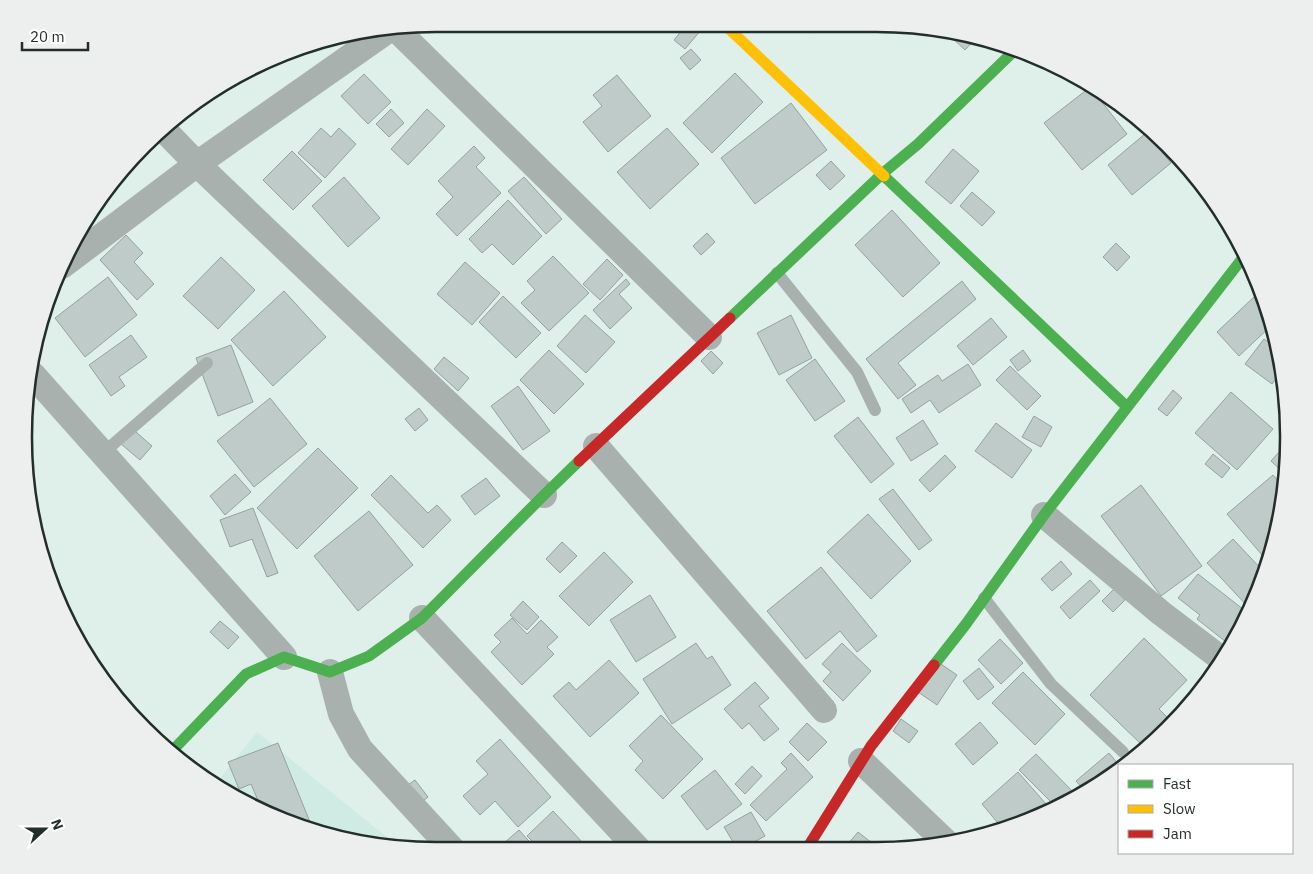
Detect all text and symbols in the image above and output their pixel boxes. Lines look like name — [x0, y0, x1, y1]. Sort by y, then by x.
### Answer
scale bar — [22, 20, 89, 52]
text: 20 m — [30, 27, 65, 46]
legend — [1118, 764, 1293, 854]
text: Fast — [1163, 774, 1191, 793]
text: Slow — [1163, 799, 1196, 818]
north arrow — [20, 804, 70, 854]
text: N — [47, 816, 67, 832]
text: Jam — [1163, 824, 1192, 843]

